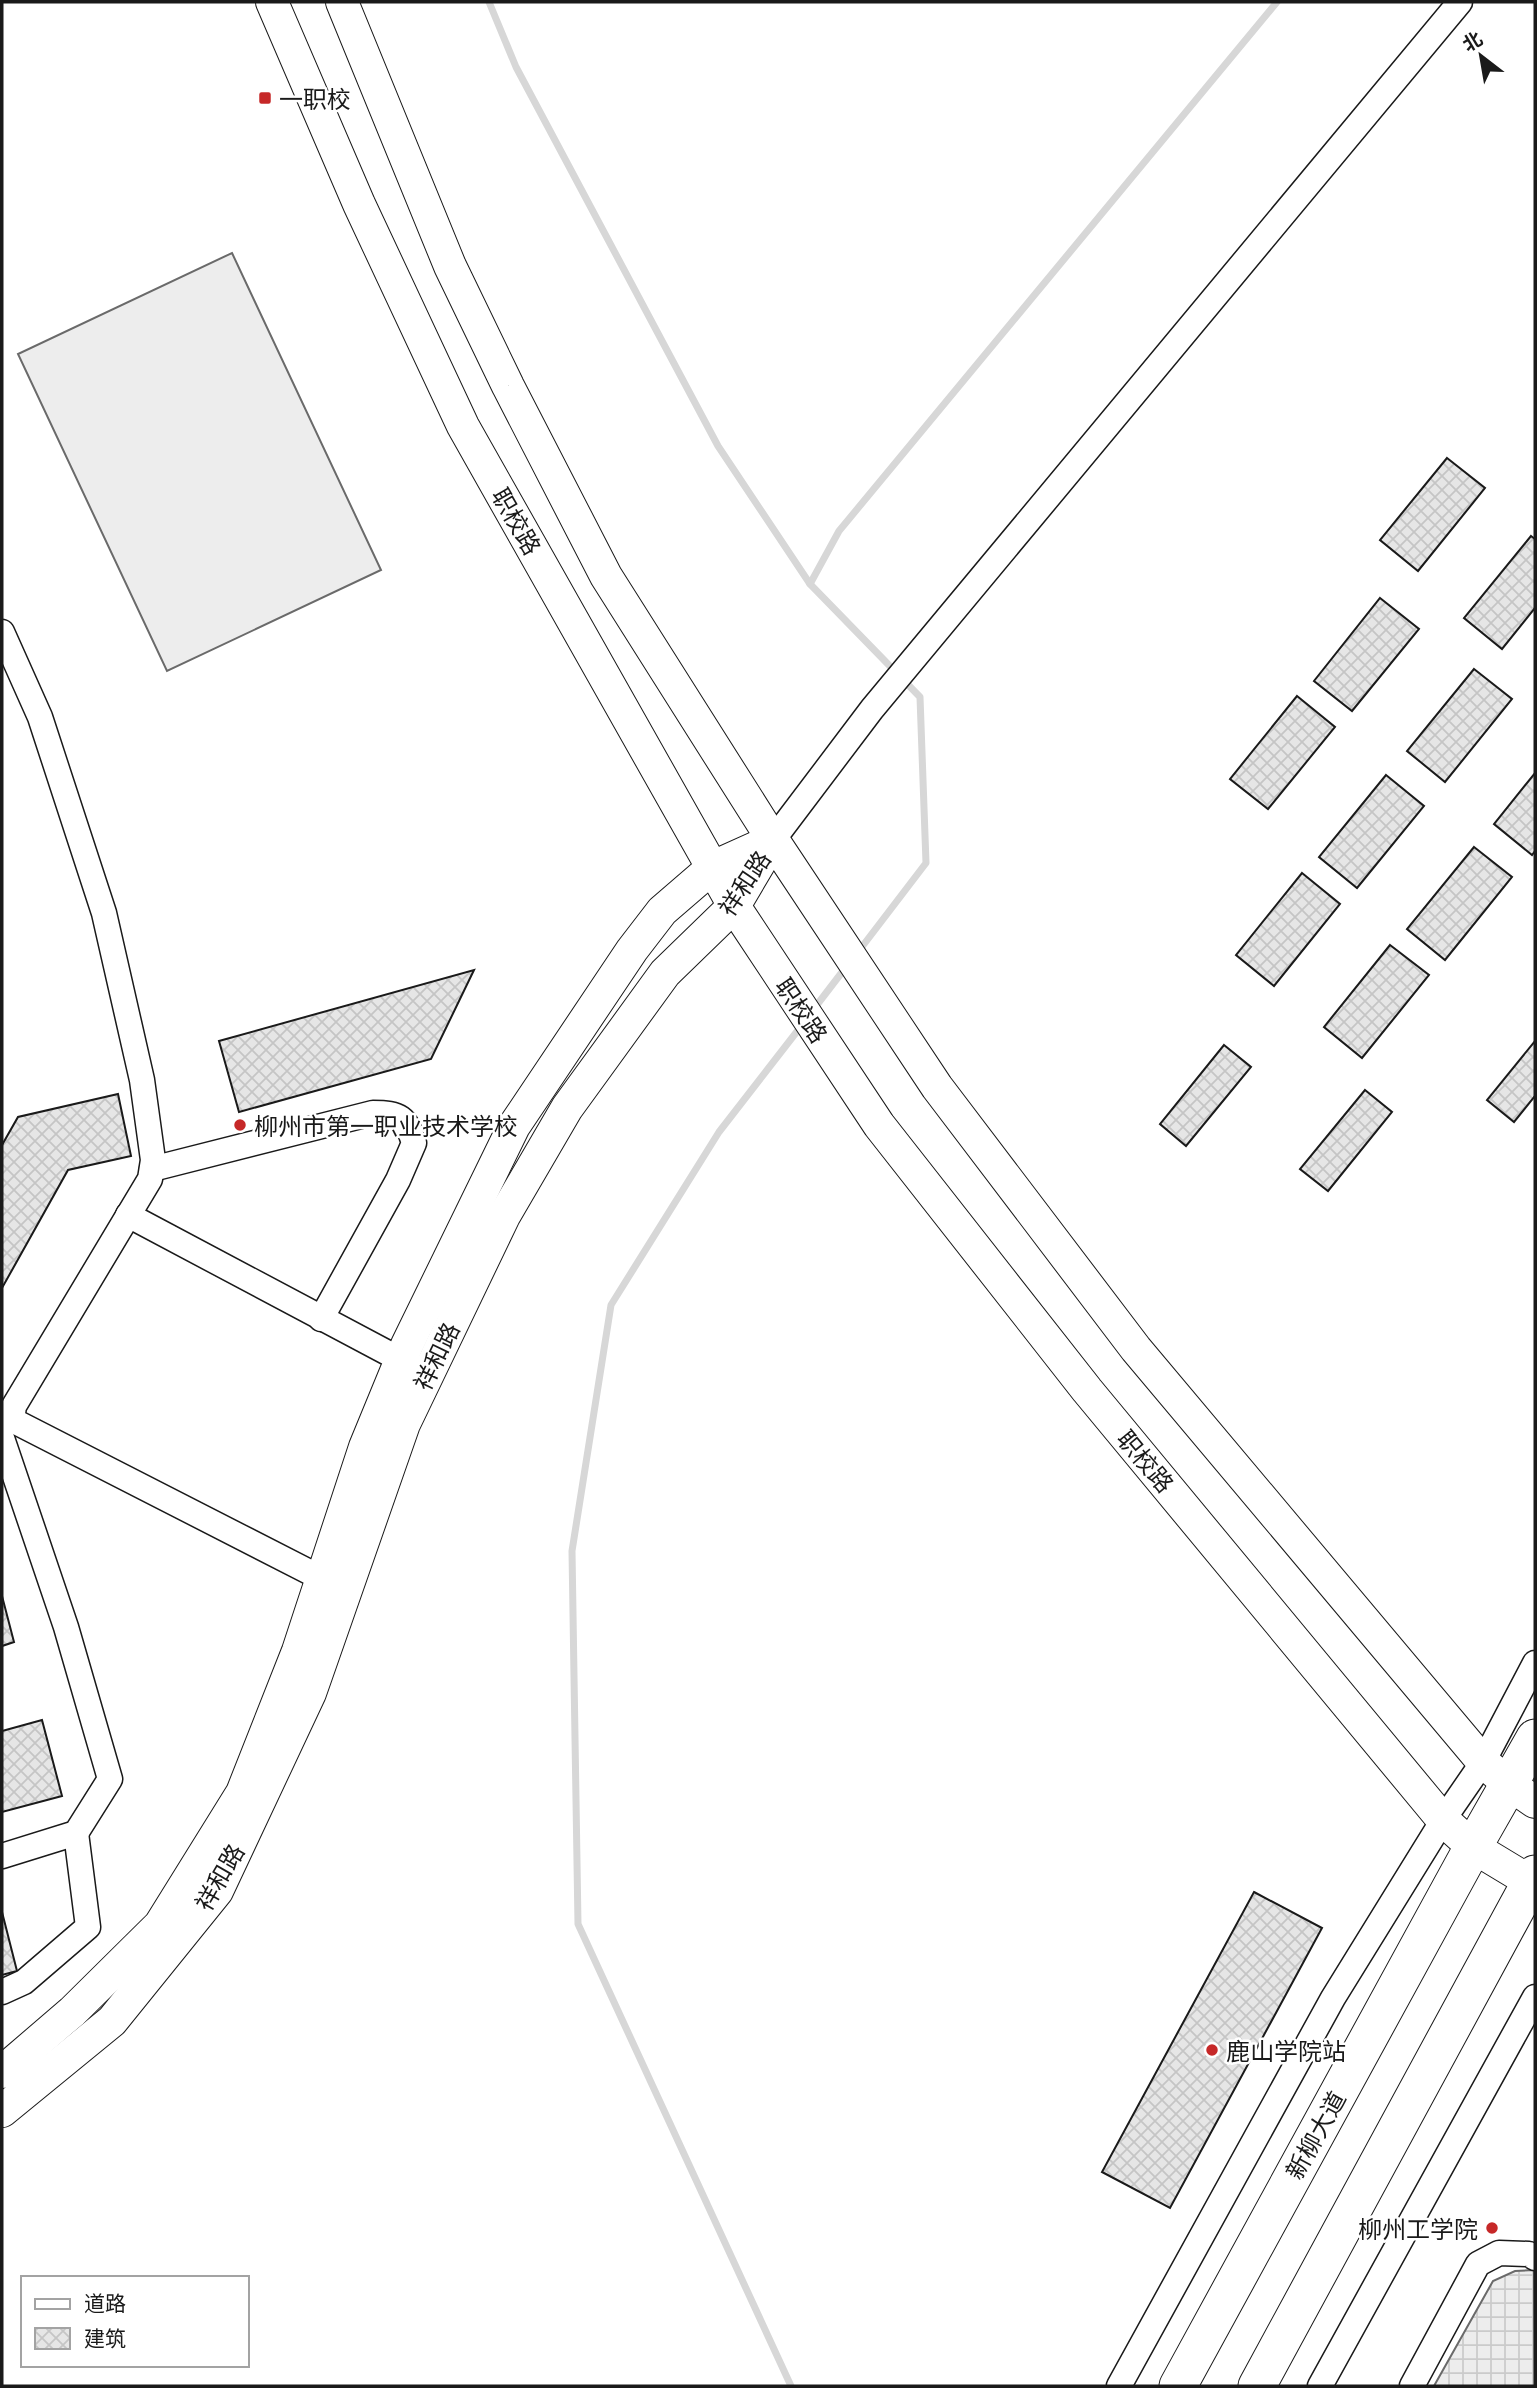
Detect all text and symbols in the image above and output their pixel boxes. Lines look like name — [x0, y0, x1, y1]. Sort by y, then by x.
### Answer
north arrow — [1446, 21, 1516, 91]
text: 北 — [1457, 25, 1487, 57]
place label: 一职校 — [279, 82, 351, 115]
marker: 一职校 — [257, 90, 273, 106]
street label: 职校路 — [485, 482, 549, 560]
street label: 祥和路 — [710, 844, 778, 922]
street label: 职校路 — [768, 971, 836, 1049]
place label: 柳州市第一职业技术学校 — [254, 1109, 518, 1142]
marker: 柳州市第一职业技术学校 — [232, 1117, 248, 1133]
street label: 祥和路 — [405, 1316, 467, 1396]
street label: 职校路 — [1110, 1423, 1182, 1499]
street label: 祥和路 — [187, 1838, 251, 1916]
place label: 鹿山学院站 — [1226, 2034, 1346, 2067]
marker: 鹿山学院站 — [1204, 2042, 1220, 2058]
street label: 新柳大道 — [1277, 2085, 1353, 2185]
place label: 柳州工学院 — [1358, 2212, 1478, 2245]
marker: 柳州工学院 — [1484, 2220, 1500, 2236]
legend — [21, 2276, 248, 2367]
text: 道路 — [84, 2289, 126, 2317]
text: 建筑 — [84, 2324, 126, 2352]

